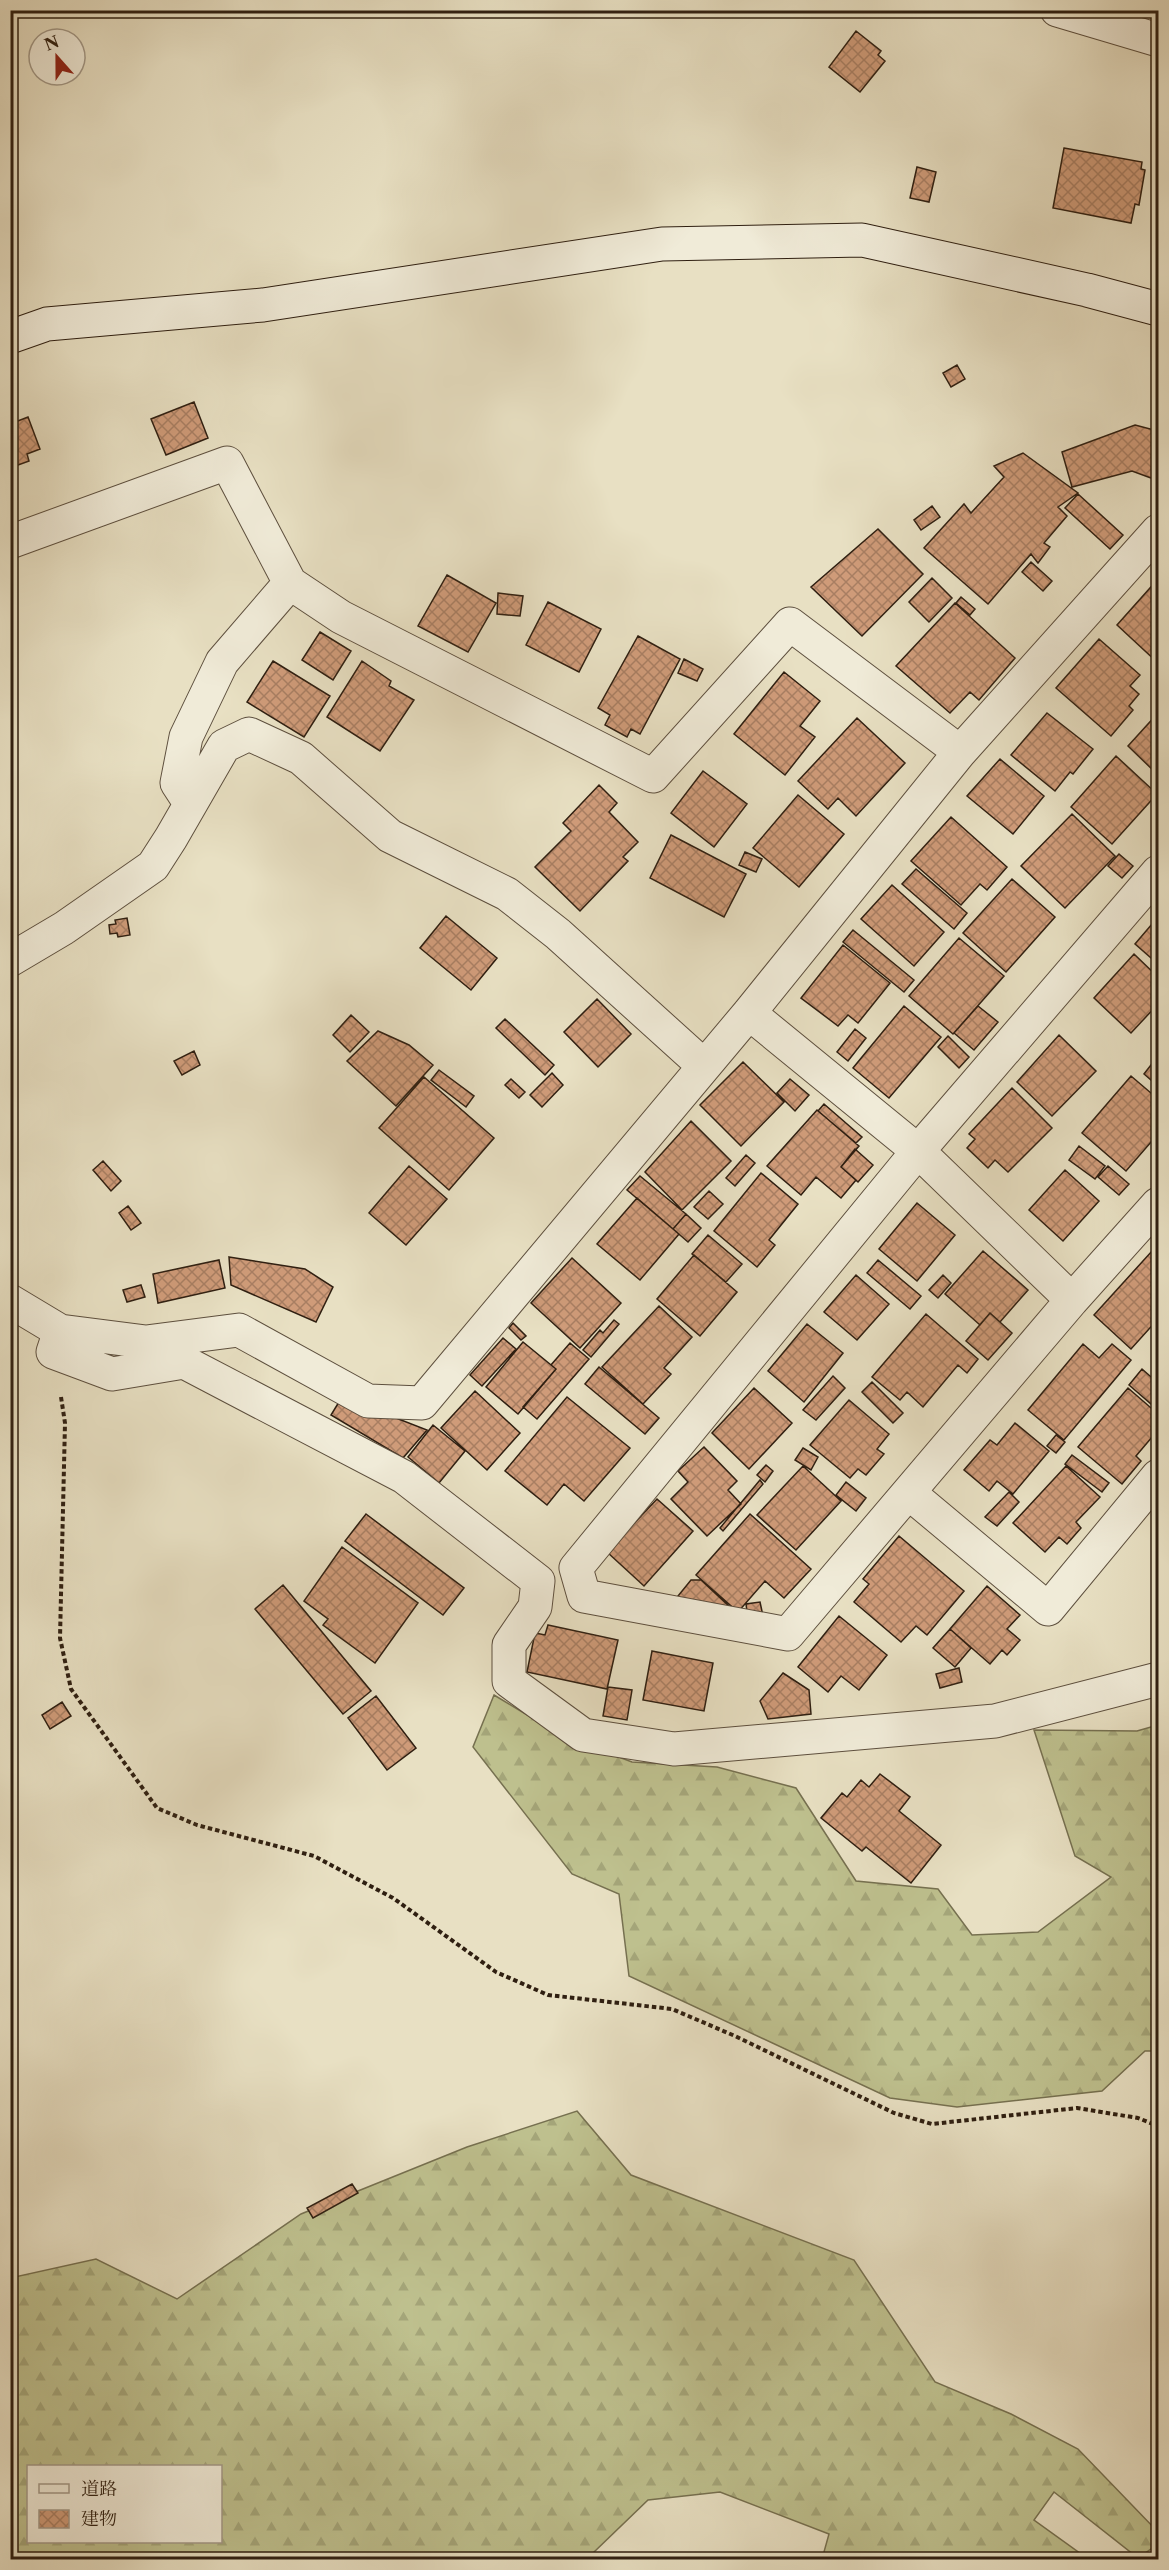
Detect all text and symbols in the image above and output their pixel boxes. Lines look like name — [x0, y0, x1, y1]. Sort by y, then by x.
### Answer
north arrow — [27, 27, 87, 87]
text: N — [42, 31, 62, 55]
legend — [27, 2465, 222, 2543]
text: 道路 — [81, 2478, 117, 2500]
text: 建物 — [81, 2508, 117, 2530]

